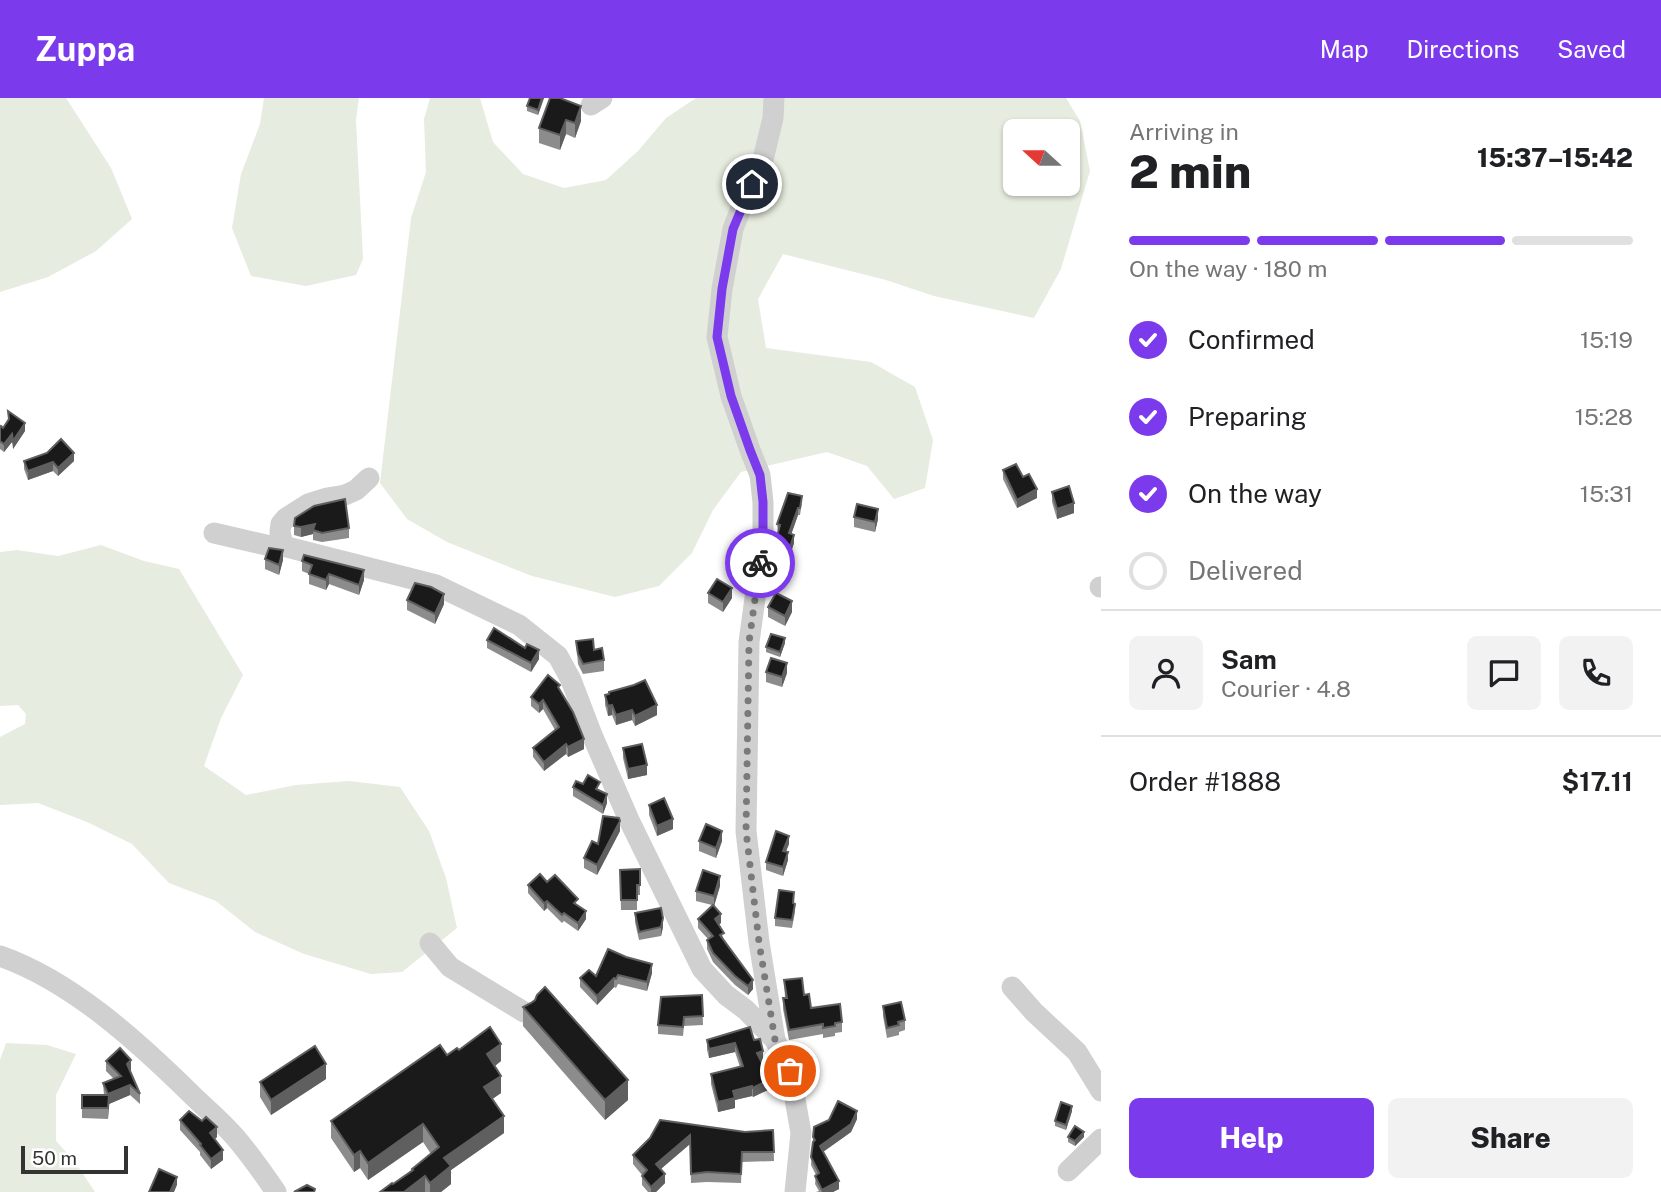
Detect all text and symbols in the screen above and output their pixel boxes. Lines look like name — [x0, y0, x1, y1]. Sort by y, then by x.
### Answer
text: Zuppa — [35, 30, 135, 68]
text: Map — [1320, 35, 1369, 63]
text: Directions — [1407, 35, 1519, 63]
text: Saved — [1557, 35, 1626, 63]
text: Arriving in — [1129, 118, 1239, 145]
north arrow — [1003, 119, 1080, 196]
map controls — [1003, 119, 1080, 196]
text: 15:37–15:42 — [1477, 142, 1633, 173]
text: 2 min — [1129, 144, 1251, 198]
pin — [722, 154, 782, 214]
icon: home — [733, 165, 771, 203]
text: On the way · 180 m — [1129, 255, 1327, 282]
icon: check — [1129, 321, 1167, 359]
text: Confirmed — [1188, 324, 1315, 355]
text: 15:19 — [1580, 326, 1633, 353]
icon: check — [1129, 398, 1167, 436]
text: Preparing — [1188, 401, 1307, 432]
text: 15:28 — [1575, 403, 1633, 430]
icon: check — [1129, 475, 1167, 513]
text: On the way — [1188, 478, 1322, 509]
text: 15:31 — [1580, 480, 1633, 507]
courier — [725, 528, 795, 598]
icon: bike — [741, 544, 779, 582]
text: Delivered — [1188, 555, 1303, 586]
button: person — [1129, 636, 1203, 710]
button: chat — [1467, 636, 1541, 710]
button: phone — [1559, 636, 1633, 710]
text: Sam — [1221, 644, 1277, 675]
text: Courier · 4.8 — [1221, 675, 1351, 702]
text: Order #1888 — [1129, 766, 1281, 797]
text: $17.11 — [1562, 766, 1633, 797]
pin — [760, 1041, 820, 1101]
icon: bag — [771, 1052, 809, 1090]
button: Help — [1129, 1098, 1374, 1178]
button: Share — [1388, 1098, 1633, 1178]
scale bar — [21, 1143, 128, 1175]
text: 50 m — [32, 1147, 77, 1169]

